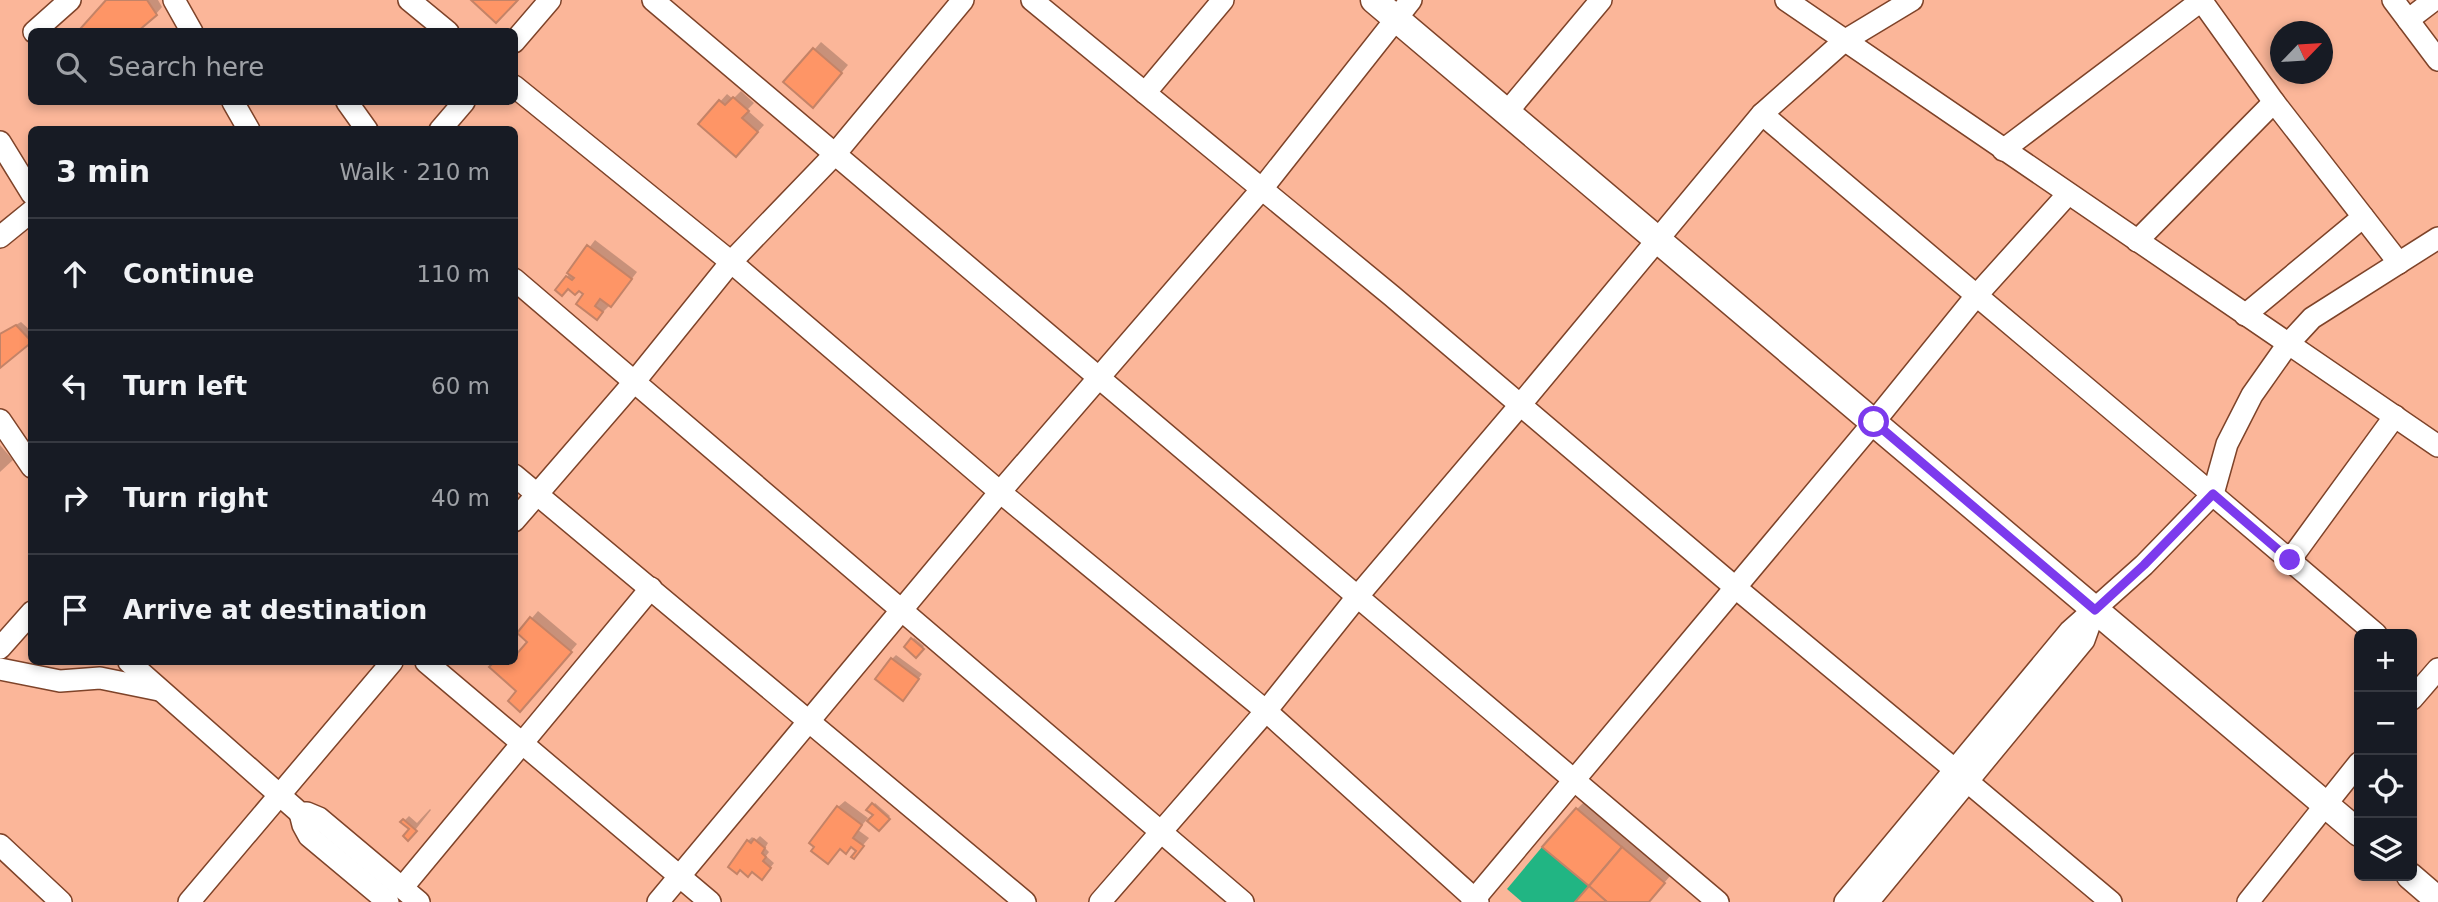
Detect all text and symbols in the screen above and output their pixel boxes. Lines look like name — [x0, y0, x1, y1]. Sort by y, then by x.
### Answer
north arrow — [2270, 21, 2333, 84]
search box — [28, 28, 518, 105]
icon: search — [52, 48, 90, 86]
text: Search here — [108, 52, 264, 82]
text: 3 min — [56, 154, 150, 189]
text: Walk · 210 m — [339, 159, 490, 185]
icon: ahead — [56, 255, 94, 293]
text: Continue — [123, 259, 254, 289]
text: 110 m — [416, 261, 490, 287]
icon: left — [56, 367, 94, 405]
text: Turn left — [123, 371, 247, 401]
text: 60 m — [431, 373, 490, 399]
route start — [1858, 406, 1889, 437]
icon: right — [56, 479, 94, 517]
text: Turn right — [123, 483, 268, 513]
text: 40 m — [431, 485, 490, 511]
route end — [2274, 544, 2305, 575]
icon: arrive — [56, 591, 94, 629]
text: Arrive at destination — [123, 595, 427, 625]
map controls — [2354, 629, 2417, 881]
button: + — [2354, 629, 2417, 692]
button: − — [2354, 692, 2417, 755]
button: locate — [2354, 755, 2417, 818]
button: layers — [2354, 818, 2417, 881]

